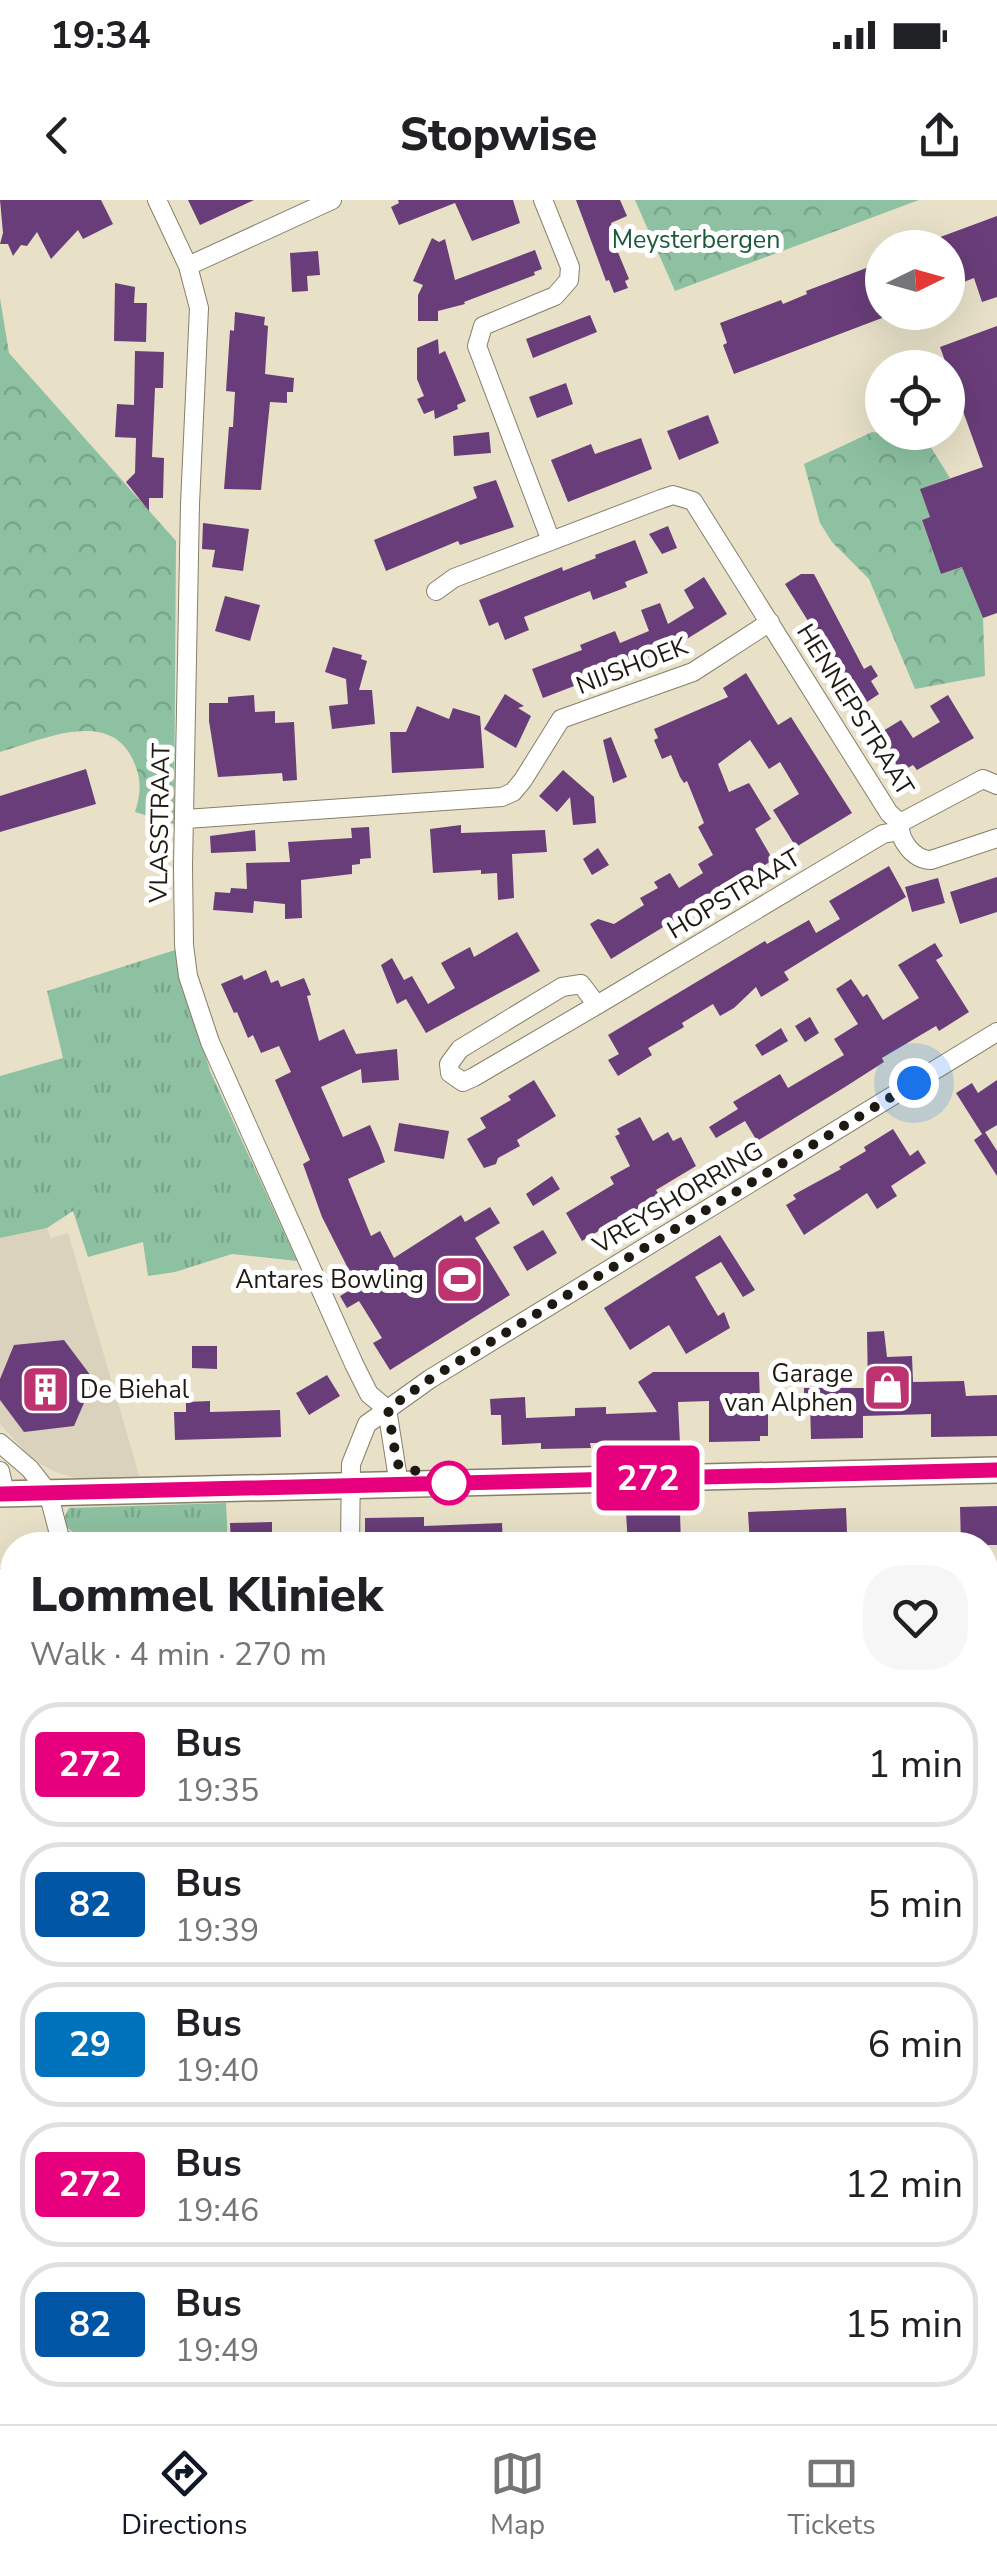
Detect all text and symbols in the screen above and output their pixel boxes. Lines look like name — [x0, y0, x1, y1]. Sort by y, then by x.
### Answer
text: 19:34 — [50, 10, 151, 61]
text: Stopwise — [400, 105, 597, 166]
icon: back — [30, 108, 85, 163]
icon: share — [912, 108, 967, 163]
park label: Meysterbergen — [612, 223, 780, 257]
north arrow — [865, 230, 965, 330]
map controls — [865, 230, 965, 450]
button: locate — [865, 350, 965, 450]
street label: HENNEPSTRAAT — [788, 617, 922, 803]
street label: NIJSHOEK — [571, 629, 693, 703]
street label: VLASSTRAAT — [142, 743, 178, 904]
street label: HOPSTRAAT — [661, 841, 807, 947]
your location — [889, 1058, 939, 1108]
street label: VREYSHORRING — [586, 1134, 769, 1263]
sports icon: Antares Bowling — [433, 1254, 485, 1306]
place label: Antares Bowling — [235, 1263, 424, 1297]
place label: Garage van Alphen — [725, 1357, 853, 1420]
shop icon: Garage van Alphen — [862, 1362, 914, 1414]
building icon: De Biehal — [19, 1364, 71, 1416]
place label: De Biehal — [80, 1373, 190, 1407]
line badge: 272 — [590, 1446, 706, 1510]
text: 272 — [616, 1455, 680, 1502]
unlabelled marker — [428, 1462, 470, 1504]
text: Lommel Kliniek — [30, 1562, 383, 1628]
button: heart — [863, 1565, 968, 1670]
text: Walk · 4 min · 270 m — [30, 1633, 327, 1676]
text: Bus — [175, 1718, 242, 1769]
text: 1 min — [868, 1739, 963, 1790]
text: 272 — [58, 1741, 122, 1788]
text: 19:35 — [175, 1769, 259, 1812]
text: Bus — [175, 1858, 242, 1909]
text: 5 min — [868, 1879, 963, 1930]
text: 82 — [69, 1881, 111, 1928]
text: 19:39 — [175, 1909, 259, 1952]
text: Bus — [175, 1998, 242, 2049]
text: 6 min — [868, 2019, 963, 2070]
text: 29 — [69, 2021, 111, 2068]
text: 19:40 — [175, 2049, 259, 2092]
text: Bus — [175, 2138, 242, 2189]
text: 12 min — [845, 2159, 963, 2210]
text: 272 — [58, 2161, 122, 2208]
text: 19:46 — [175, 2189, 259, 2232]
text: Bus — [175, 2278, 242, 2329]
text: 15 min — [845, 2299, 963, 2350]
text: 82 — [69, 2301, 111, 2348]
text: 19:49 — [175, 2329, 259, 2372]
tab: Directions — [121, 2446, 247, 2544]
tab: Map — [490, 2446, 545, 2544]
tab: Tickets — [788, 2446, 876, 2544]

